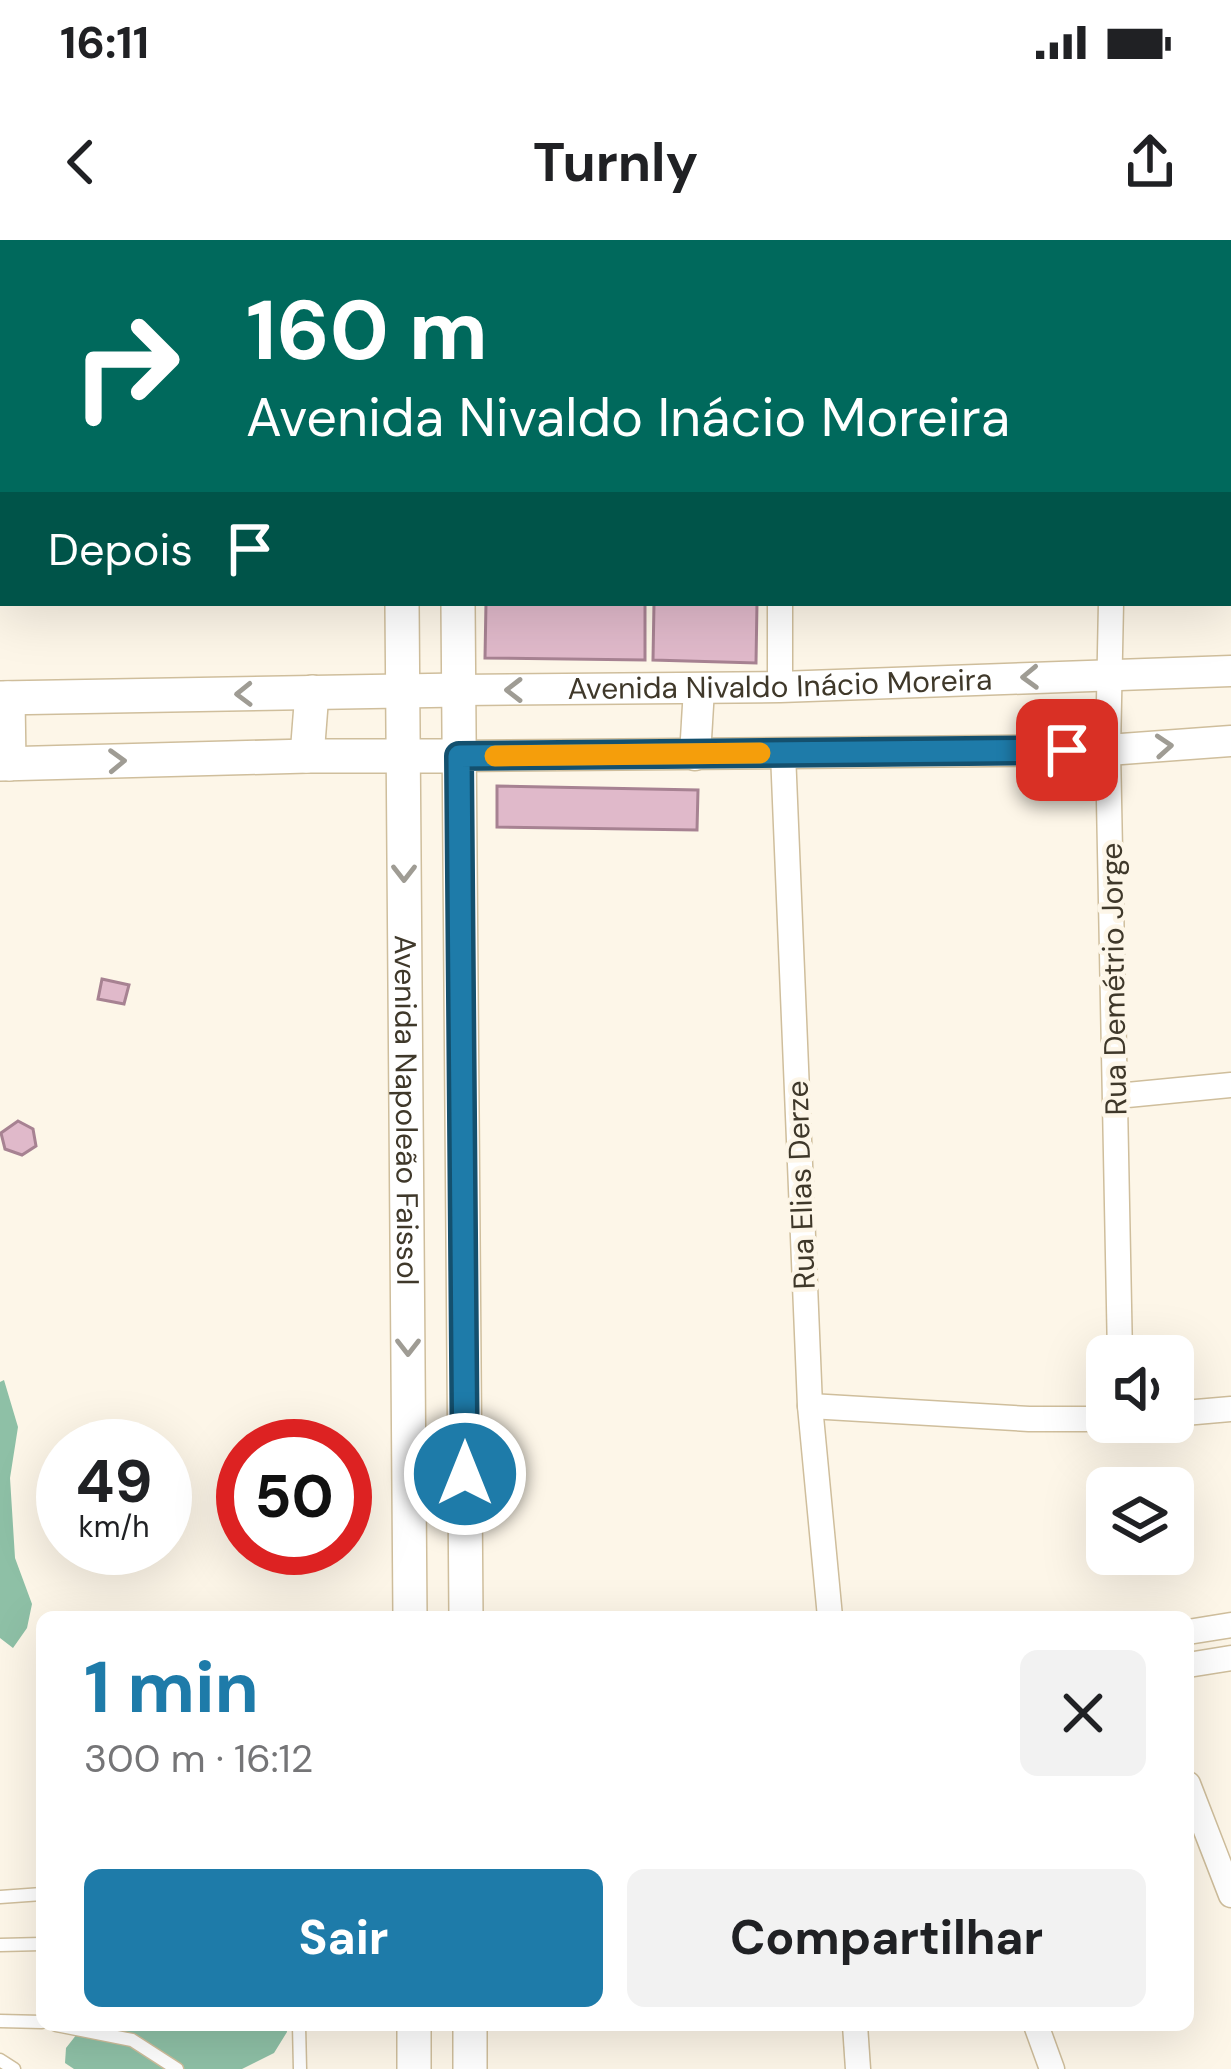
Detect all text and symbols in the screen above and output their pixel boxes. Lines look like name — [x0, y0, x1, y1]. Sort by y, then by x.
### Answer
text: 16:11 — [60, 13, 149, 72]
text: Turnly — [533, 127, 698, 198]
icon: back — [48, 129, 114, 195]
icon: share — [1117, 129, 1183, 195]
text: 160 m — [246, 276, 488, 385]
icon: right — [48, 288, 204, 444]
text: Avenida Nivaldo Inácio Moreira — [246, 382, 1010, 453]
icon: arrive — [217, 516, 283, 582]
text: Depois — [48, 520, 193, 579]
street label: Avenida Nivaldo Inácio Moreira — [567, 659, 993, 708]
one-way arrow — [1020, 664, 1039, 690]
one-way arrow — [504, 677, 522, 703]
one-way arrow — [234, 680, 253, 706]
pin — [1016, 699, 1118, 801]
icon: arrive — [1034, 717, 1100, 783]
one-way arrow — [1155, 733, 1174, 759]
one-way arrow — [108, 748, 127, 774]
street label: Rua Demétrio Jorge — [1092, 842, 1135, 1116]
one-way arrow — [391, 864, 417, 883]
street label: Avenida Napoleão Faissol — [386, 934, 427, 1286]
street label: Rua Elias Derze — [777, 1080, 824, 1290]
map controls — [1086, 1335, 1194, 1575]
button: sound — [1086, 1335, 1194, 1443]
one-way arrow — [395, 1339, 421, 1357]
position arrow — [402, 1411, 528, 1537]
speed limit sign: 50 — [216, 1419, 372, 1575]
text: 49 — [75, 1442, 153, 1521]
button: layers — [1086, 1467, 1194, 1575]
text: km/h — [79, 1507, 149, 1546]
text: 1 min — [84, 1641, 259, 1734]
button: close — [1020, 1650, 1146, 1776]
text: 300 m · 16:12 — [84, 1733, 313, 1784]
button: Sair — [84, 1869, 603, 2007]
button: Compartilhar — [627, 1869, 1146, 2007]

